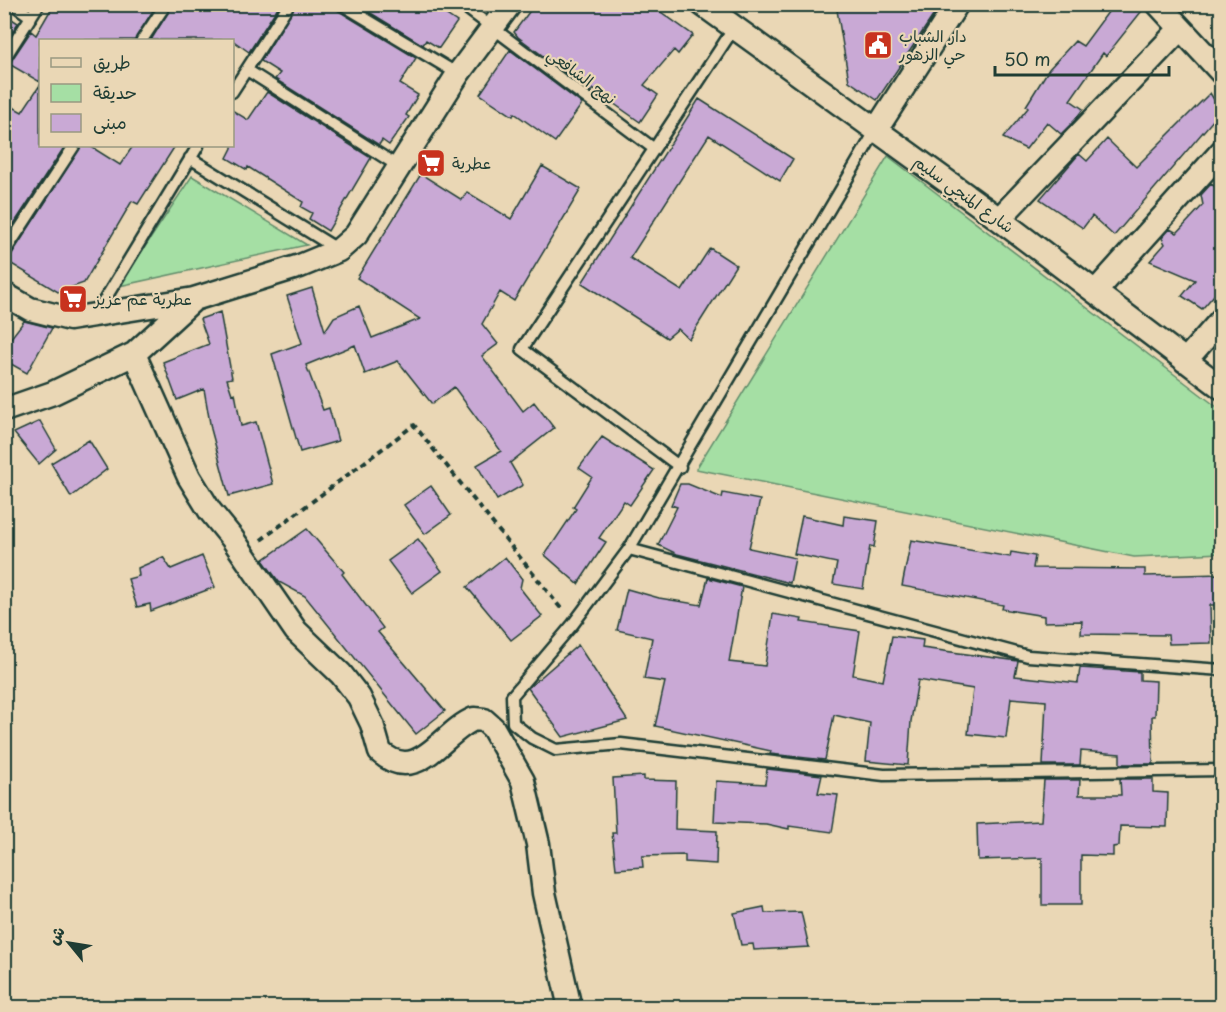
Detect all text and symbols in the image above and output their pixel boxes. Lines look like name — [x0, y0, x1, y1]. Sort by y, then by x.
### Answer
place label: دار الشباب حي الزهور — [898, 23, 967, 69]
public building icon: دار الشباب حي الزهور — [862, 29, 894, 61]
legend — [39, 39, 234, 147]
scale bar — [995, 39, 1169, 77]
street label: نهج الشافعي — [541, 41, 622, 112]
text: 50 m — [1004, 45, 1051, 72]
text: طريق — [93, 48, 131, 75]
text: حديقة — [93, 78, 137, 105]
text: مبنى — [93, 108, 127, 135]
supermarket icon: عطرية — [415, 147, 447, 179]
street label: شارع المنجي سليم — [907, 149, 1020, 241]
place label: عطرية — [452, 150, 491, 174]
supermarket icon: عطرية عم عزيز — [57, 283, 89, 315]
place label: عطرية عم عزيز — [92, 286, 192, 312]
north arrow — [39, 913, 99, 973]
text: ش — [40, 921, 70, 949]

